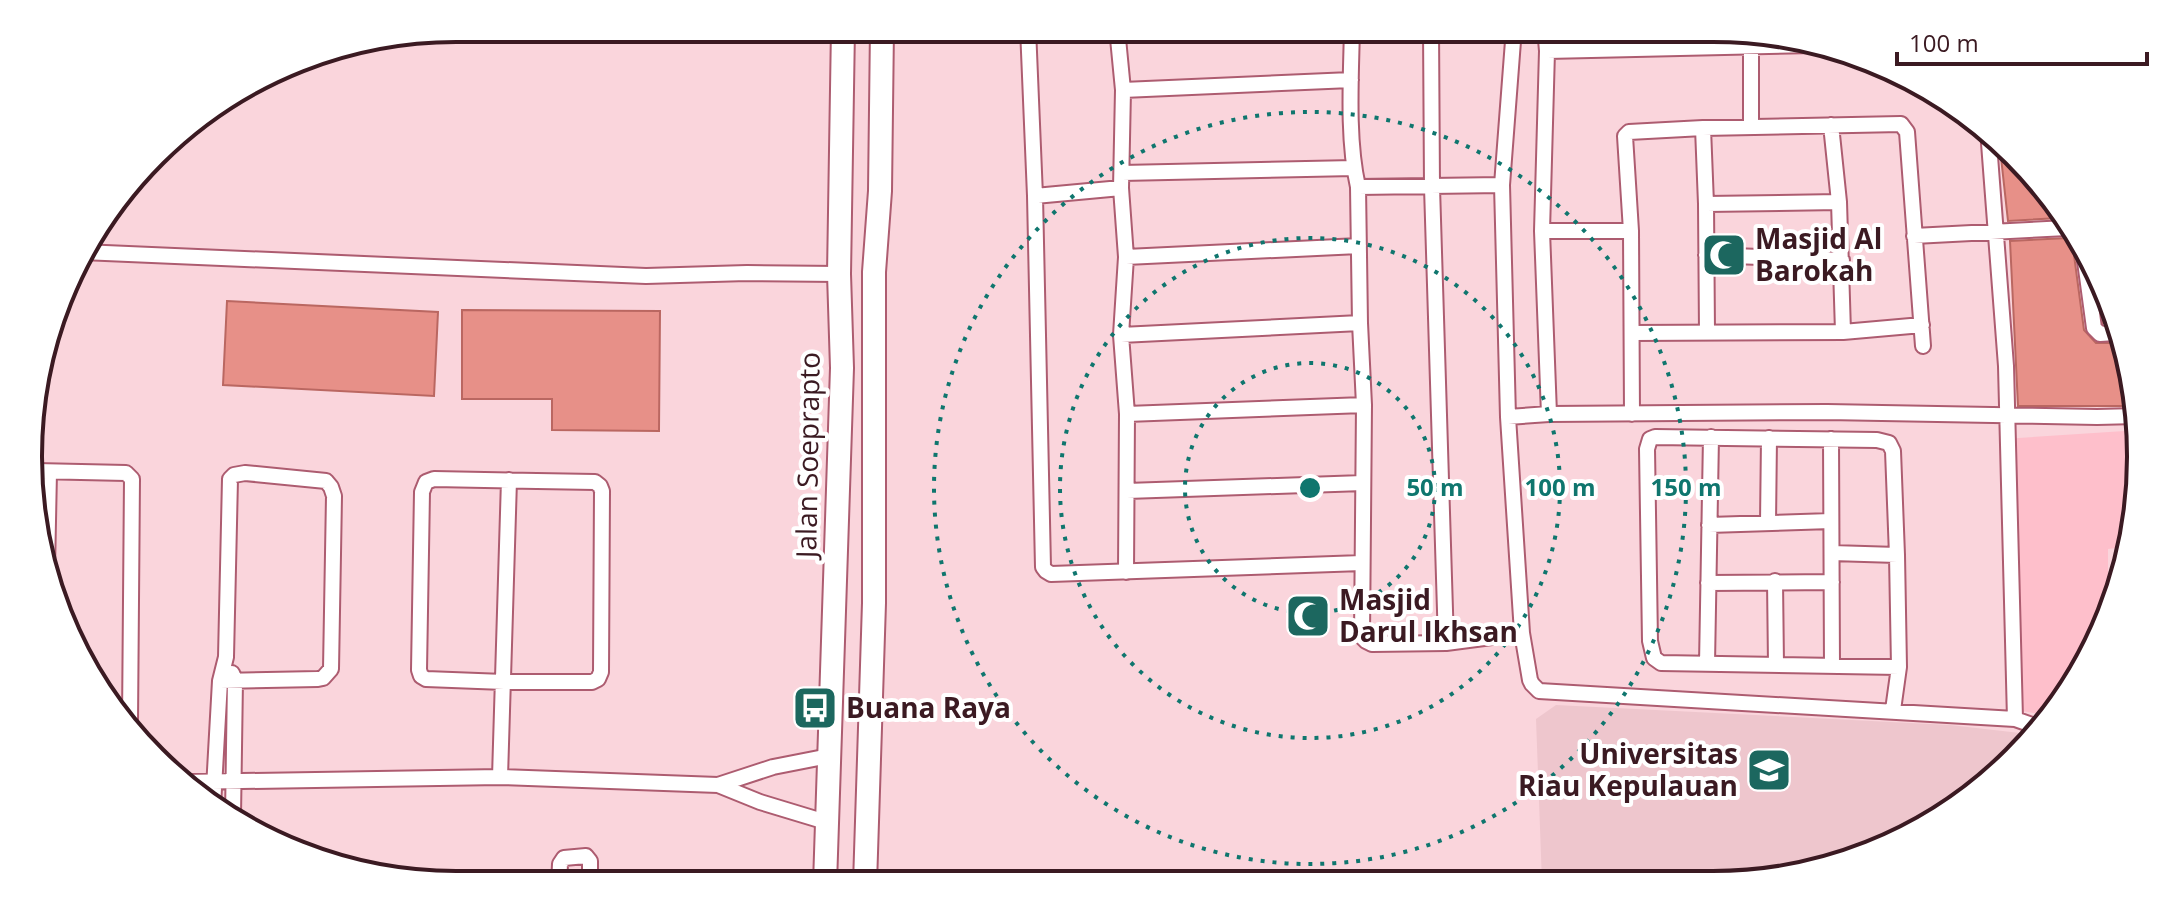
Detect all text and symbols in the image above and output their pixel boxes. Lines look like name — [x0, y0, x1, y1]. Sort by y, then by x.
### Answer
scale bar — [1897, 16, 2147, 66]
text: 100 m — [1909, 26, 1979, 59]
place label: Masjid Al Barokah — [1755, 219, 1882, 289]
mosque icon: Masjid Al Barokah — [1700, 231, 1748, 279]
street label: Jalan Soeprapto — [786, 352, 828, 561]
text: 50 m — [1406, 470, 1464, 503]
text: 100 m — [1525, 470, 1595, 503]
text: 150 m — [1651, 470, 1721, 503]
centre of rings — [1296, 474, 1324, 502]
place label: Masjid Darul Ikhsan — [1339, 580, 1518, 650]
mosque icon: Masjid Darul Ikhsan — [1284, 592, 1332, 640]
bus stop icon: Buana Raya — [791, 684, 839, 732]
place label: Buana Raya — [846, 688, 1011, 726]
place label: Universitas Riau Kepulauan — [1518, 734, 1738, 804]
school or university icon: Universitas Riau Kepulauan — [1745, 746, 1793, 794]

